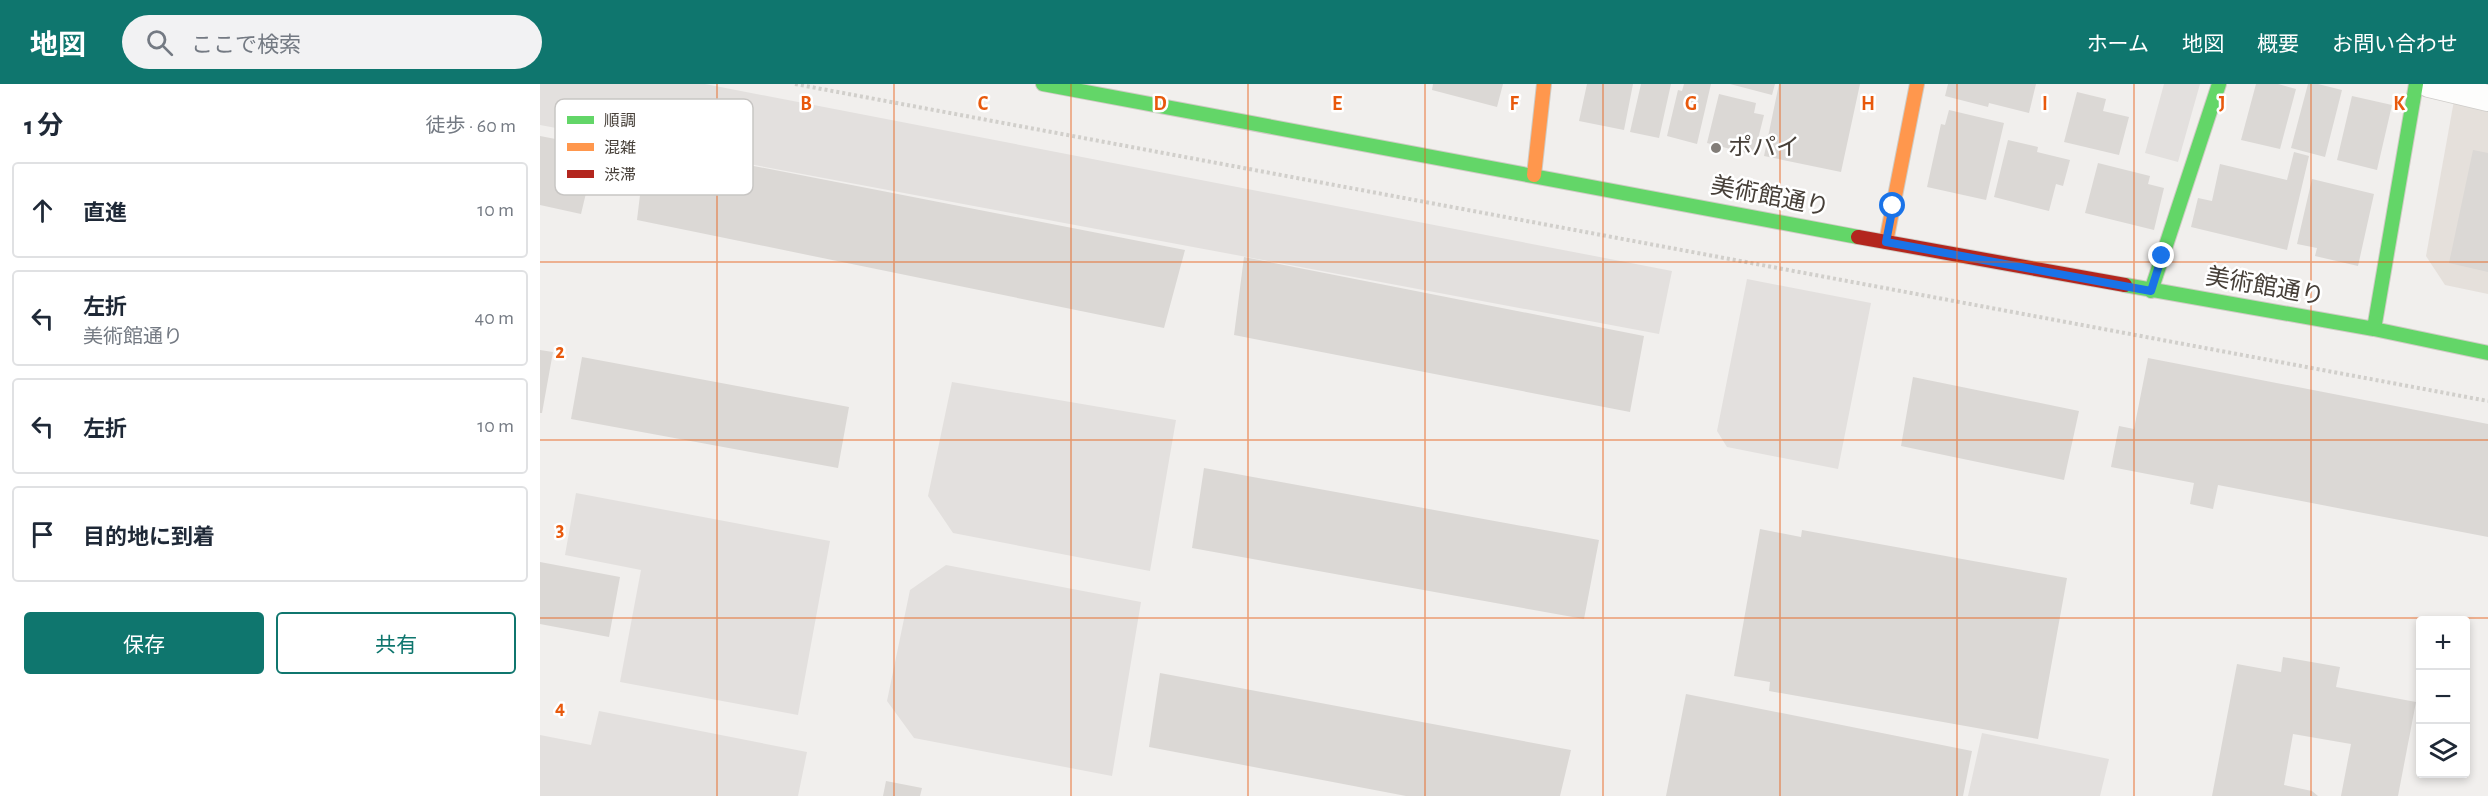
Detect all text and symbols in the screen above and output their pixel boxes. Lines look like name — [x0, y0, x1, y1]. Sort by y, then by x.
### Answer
search box — [122, 15, 542, 69]
icon: search — [143, 26, 176, 59]
text: 地図 — [30, 32, 86, 60]
text: ここで検索 — [191, 34, 301, 56]
text: ホーム — [2087, 34, 2149, 55]
text: 地図 — [2182, 34, 2224, 55]
text: 概要 — [2257, 34, 2299, 55]
text: お問い合わせ — [2332, 34, 2458, 55]
text: B — [800, 94, 812, 114]
text: C — [978, 94, 989, 114]
text: D — [1153, 94, 1167, 114]
text: E — [1332, 94, 1342, 114]
text: F — [1509, 94, 1519, 114]
text: G — [1685, 94, 1697, 114]
text: H — [1861, 94, 1875, 114]
text: I — [2042, 94, 2048, 114]
text: J — [2219, 94, 2225, 114]
text: K — [2393, 94, 2405, 114]
legend — [555, 99, 753, 195]
text: 1 分 — [24, 113, 63, 139]
text: 順調 — [604, 113, 636, 129]
text: 徒歩 · 60 m — [426, 116, 516, 136]
place label: ポパイ — [1728, 134, 1800, 160]
text: 混雑 — [604, 139, 636, 156]
marker: ポパイ — [1709, 141, 1723, 155]
text: 渋滞 — [604, 167, 636, 183]
street label: 美術館通り — [1709, 172, 1832, 220]
route start — [1879, 192, 1905, 218]
icon: ahead — [26, 194, 59, 227]
text: 10 m — [477, 200, 514, 220]
text: 直進 — [83, 202, 127, 224]
route end — [2148, 242, 2174, 268]
street label: 美術館通り — [2204, 263, 2327, 309]
text: 左折 — [83, 296, 127, 318]
icon: left — [26, 302, 59, 335]
text: 40 m — [475, 308, 514, 328]
text: 美術館通り — [83, 327, 183, 347]
text: 2 — [555, 342, 565, 362]
icon: left — [26, 410, 59, 443]
text: 10 m — [477, 416, 514, 436]
text: 左折 — [83, 418, 127, 440]
icon: arrive — [26, 518, 59, 551]
text: 3 — [556, 520, 564, 540]
text: 目的地に到着 — [83, 526, 215, 548]
button: 保存 — [24, 612, 264, 674]
button: 共有 — [276, 612, 516, 674]
map controls — [2416, 616, 2470, 778]
button: + — [2416, 616, 2470, 670]
button: − — [2416, 670, 2470, 724]
text: 4 — [555, 698, 565, 718]
button: layers — [2416, 724, 2470, 778]

